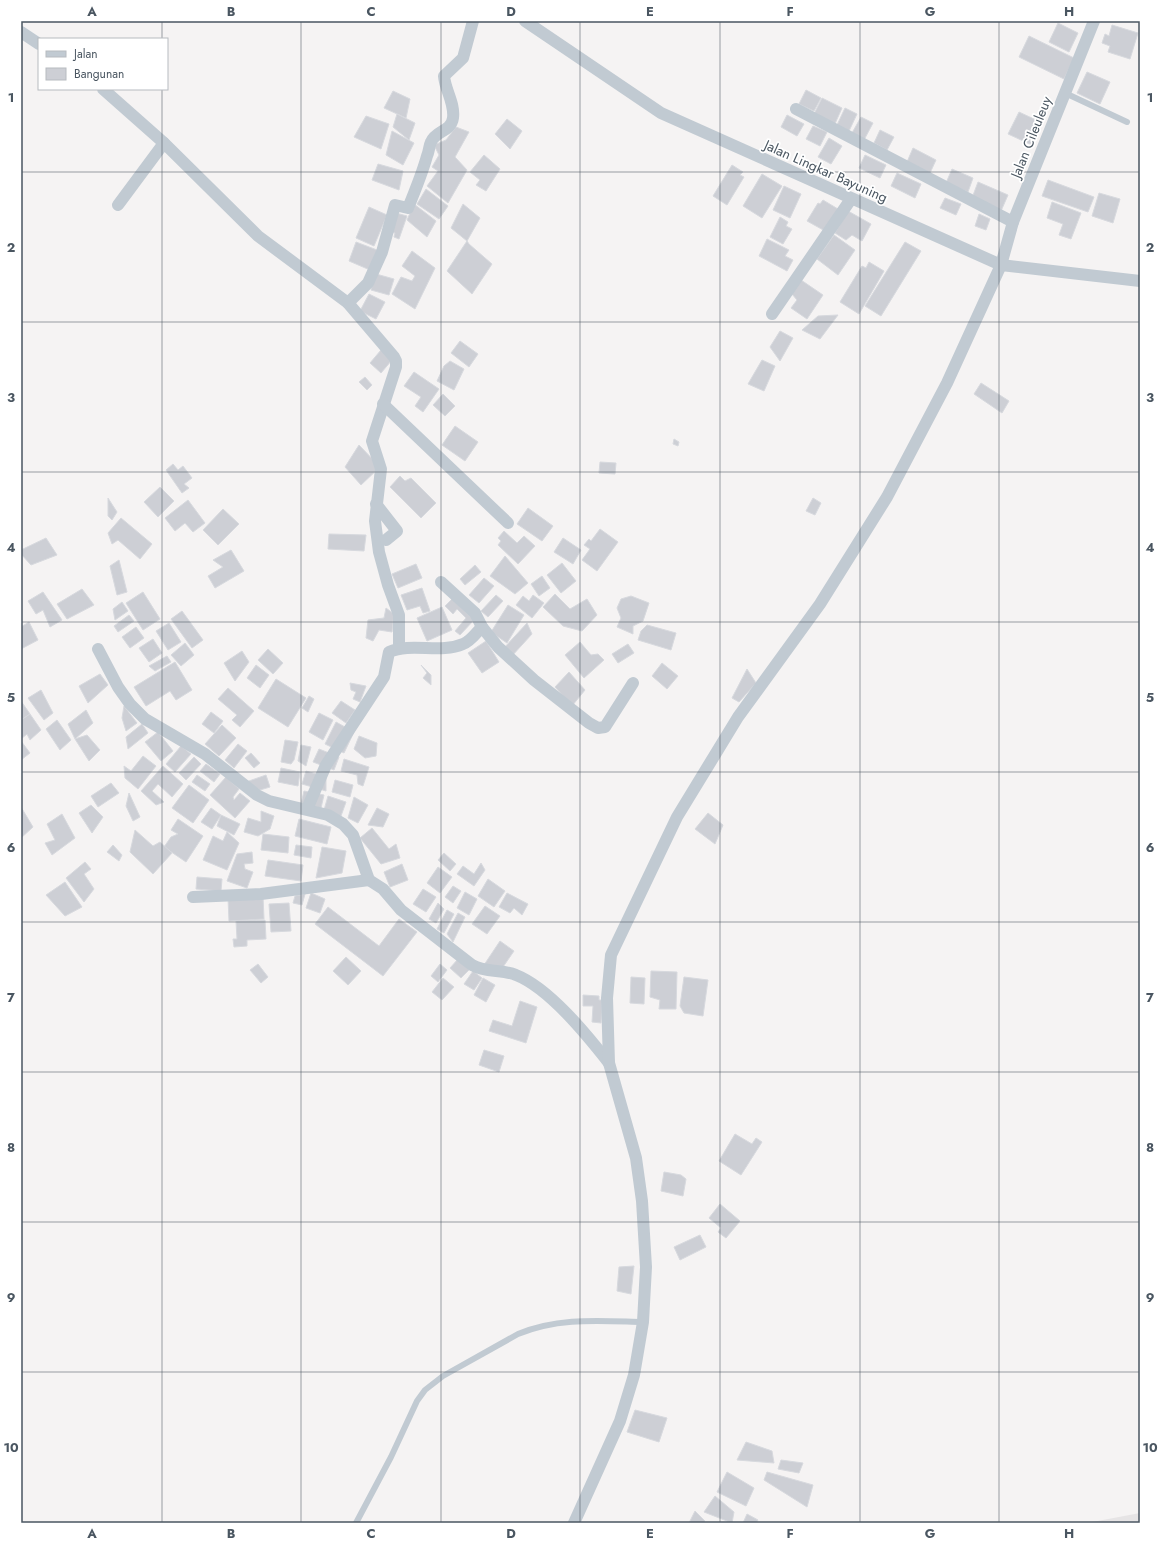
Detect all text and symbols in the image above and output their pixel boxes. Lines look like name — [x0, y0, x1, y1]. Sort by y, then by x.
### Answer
text: A — [86, 2, 97, 21]
text: B — [227, 2, 236, 21]
text: C — [366, 2, 376, 21]
text: D — [506, 2, 516, 21]
text: E — [646, 2, 654, 21]
text: F — [786, 2, 794, 21]
text: G — [925, 2, 936, 21]
text: H — [1064, 2, 1074, 21]
legend — [38, 38, 168, 90]
text: Jalan — [72, 45, 97, 63]
text: Bangunan — [74, 65, 124, 83]
text: 1 — [8, 88, 14, 107]
text: 1 — [1147, 88, 1153, 107]
street label: Jalan Cileuleuy — [1005, 92, 1057, 183]
street label: Jalan Lingkar Bayuning — [759, 134, 891, 207]
text: 2 — [7, 238, 15, 257]
text: 2 — [1146, 238, 1154, 257]
text: 3 — [7, 388, 15, 407]
text: 3 — [1146, 388, 1154, 407]
text: 4 — [6, 538, 16, 557]
text: 4 — [1145, 538, 1155, 557]
text: 5 — [7, 688, 15, 707]
text: 5 — [1146, 688, 1154, 707]
text: 6 — [7, 838, 16, 857]
text: 6 — [1146, 838, 1155, 857]
text: 7 — [7, 988, 15, 1007]
text: 7 — [1146, 988, 1154, 1007]
text: 8 — [7, 1138, 15, 1157]
text: 8 — [1146, 1138, 1154, 1157]
text: 9 — [7, 1288, 16, 1307]
text: 9 — [1146, 1288, 1155, 1307]
text: 10 — [3, 1438, 19, 1457]
text: 10 — [1142, 1438, 1158, 1457]
text: A — [86, 1524, 97, 1543]
text: B — [227, 1524, 236, 1543]
text: C — [366, 1524, 376, 1543]
text: D — [506, 1524, 516, 1543]
text: E — [646, 1524, 654, 1543]
text: F — [786, 1524, 794, 1543]
text: G — [925, 1524, 936, 1543]
text: H — [1064, 1524, 1074, 1543]

